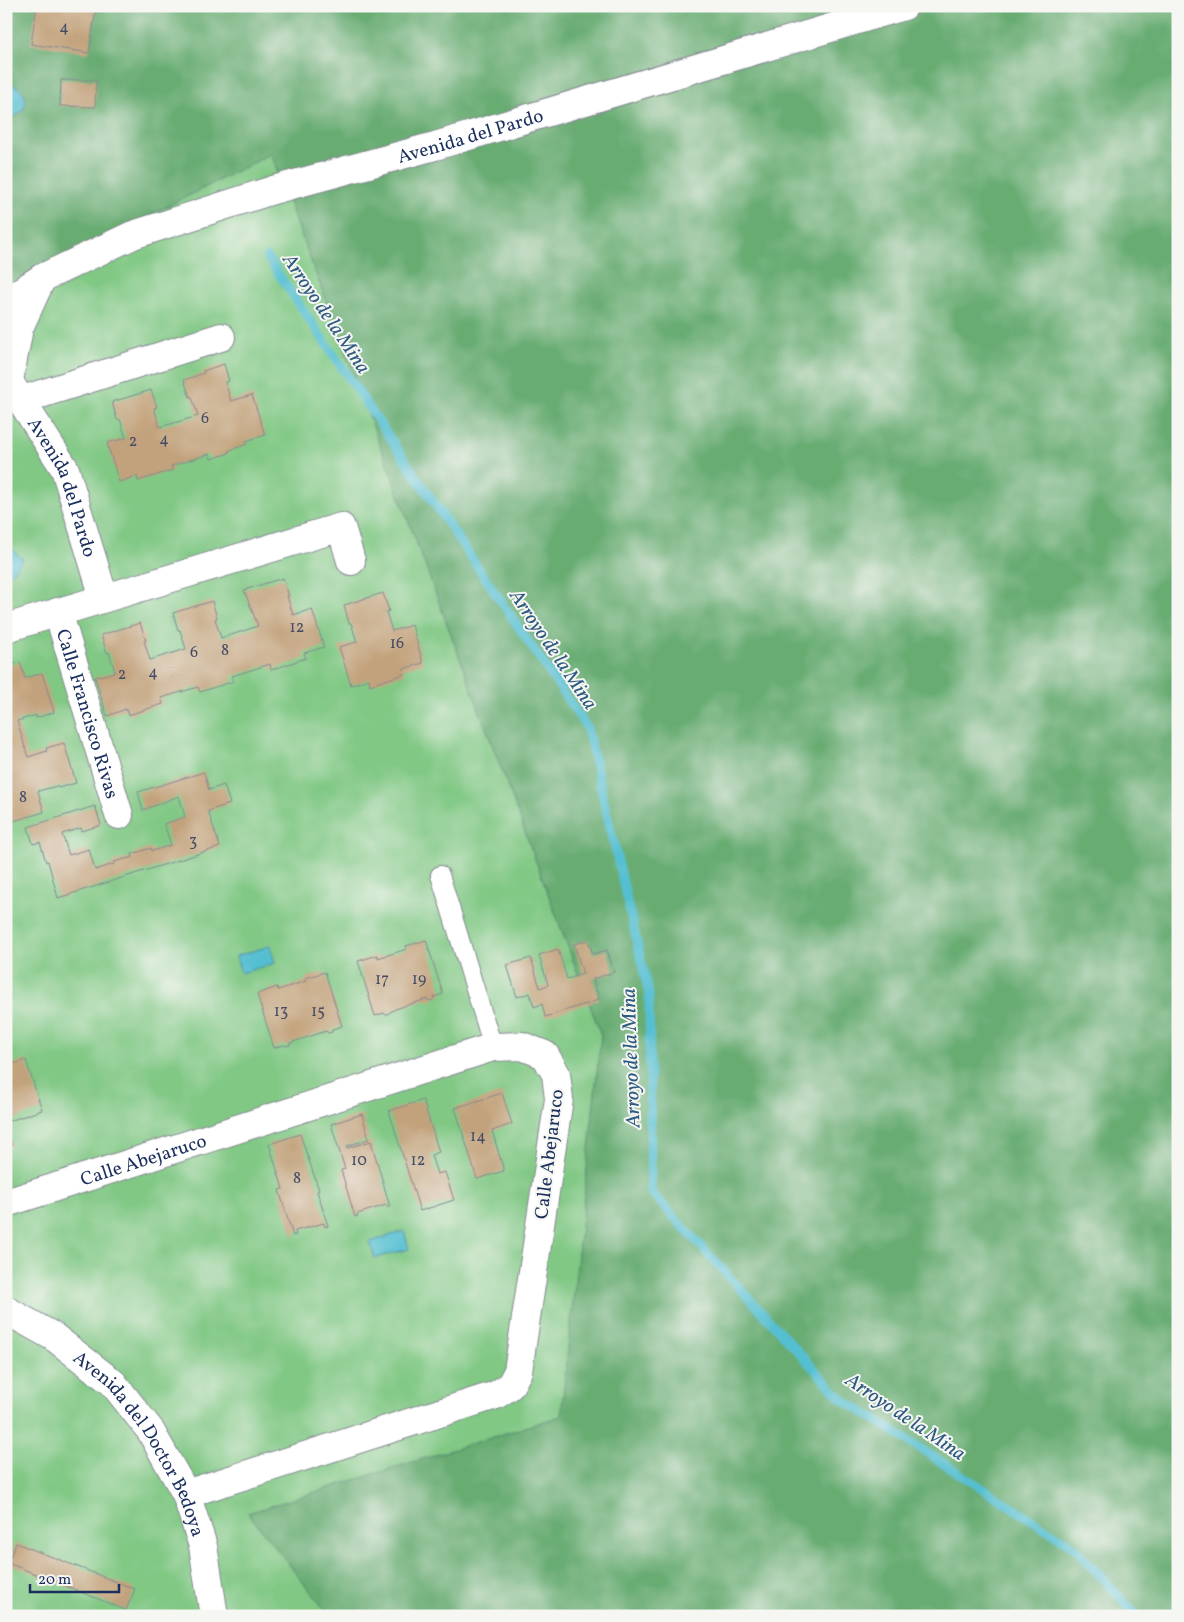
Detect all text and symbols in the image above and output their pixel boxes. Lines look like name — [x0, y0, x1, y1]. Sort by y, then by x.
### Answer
house number: 4 — [59, 17, 69, 39]
street label: Avenida del Pardo — [395, 103, 547, 171]
water label: Arroyo de la Mina — [274, 248, 376, 380]
house number: 6 — [201, 408, 209, 430]
street label: Avenida del Pardo — [20, 413, 102, 561]
house number: 4 — [159, 429, 169, 451]
house number: 2 — [129, 431, 137, 453]
water label: Arroyo de la Mina — [501, 584, 603, 716]
house number: 12 — [290, 617, 304, 639]
street label: Calle Francisco Rivas — [49, 626, 124, 802]
house number: 16 — [390, 633, 404, 655]
house number: 8 — [221, 640, 229, 662]
house number: 6 — [190, 642, 198, 664]
house number: 4 — [148, 662, 158, 684]
house number: 2 — [118, 664, 126, 686]
house number: 8 — [19, 787, 27, 809]
house number: 3 — [189, 831, 197, 853]
house number: 17 — [375, 969, 389, 991]
house number: 19 — [412, 969, 426, 991]
water label: Arroyo de la Mina — [616, 988, 648, 1129]
house number: 13 — [274, 1001, 288, 1023]
house number: 15 — [311, 1001, 325, 1023]
street label: Calle Abejaruco — [529, 1088, 571, 1221]
house number: 14 — [470, 1126, 486, 1148]
street label: Calle Abejaruco — [77, 1129, 210, 1193]
house number: 10 — [351, 1150, 367, 1172]
house number: 12 — [411, 1150, 425, 1172]
house number: 8 — [293, 1168, 301, 1190]
street label: Avenida del Doctor Bedoya — [67, 1346, 210, 1540]
water label: Arroyo de la Mina — [838, 1366, 971, 1468]
scale bar — [30, 1562, 119, 1594]
text: 20 m — [38, 1570, 71, 1591]

